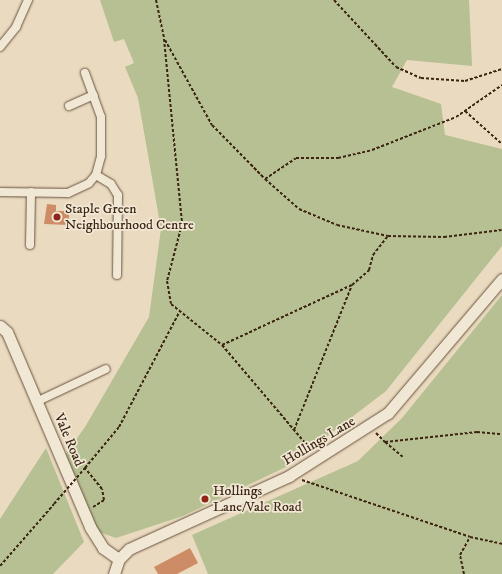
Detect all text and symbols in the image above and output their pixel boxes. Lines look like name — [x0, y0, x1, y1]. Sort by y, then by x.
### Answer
place label: Staple Green Neighbourhood Centre — [65, 201, 194, 234]
marker: Staple Green Neighbourhood Centre — [52, 212, 62, 222]
street label: Vale Road — [50, 411, 88, 469]
street label: Hollings Lane — [280, 413, 358, 469]
place label: Hollings Lane/Vale Road — [213, 483, 302, 516]
marker: Hollings Lane/Vale Road — [200, 494, 210, 504]

